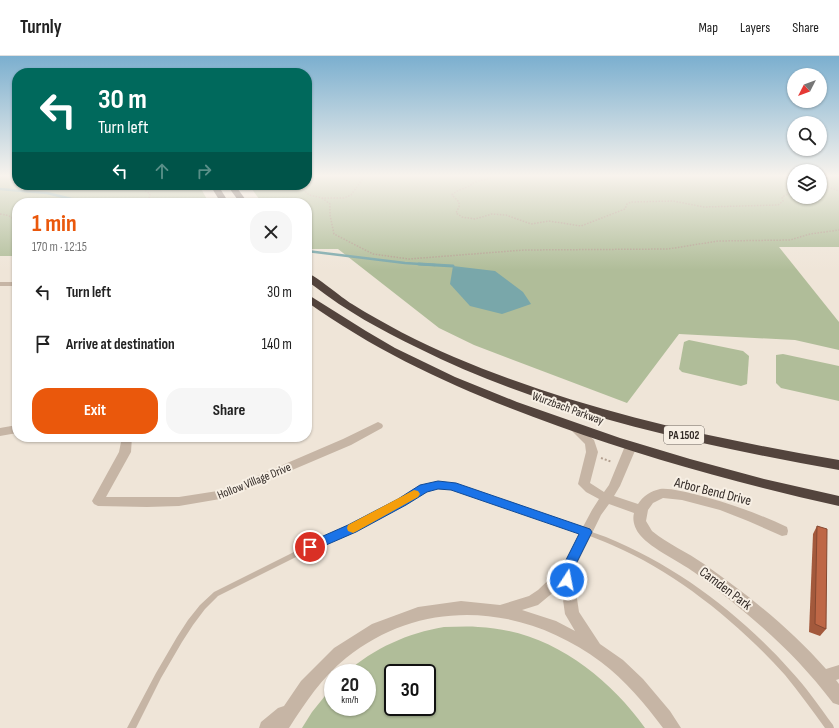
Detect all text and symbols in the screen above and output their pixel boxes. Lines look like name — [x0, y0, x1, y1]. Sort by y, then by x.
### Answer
text: Turnly — [20, 16, 62, 39]
text: Map — [698, 19, 718, 36]
text: Layers — [740, 19, 770, 36]
text: Share — [792, 19, 819, 36]
north arrow — [787, 68, 827, 108]
map controls — [787, 68, 827, 204]
text: 30 m — [98, 83, 147, 116]
icon: left — [32, 84, 84, 136]
button: search — [787, 116, 827, 156]
text: Turn left — [98, 117, 149, 138]
icon: left — [109, 160, 131, 182]
icon: ahead — [151, 160, 173, 182]
icon: right — [193, 160, 215, 182]
button: layers — [787, 164, 827, 204]
text: 1 min — [32, 209, 77, 238]
button: close — [250, 211, 292, 253]
text: 170 m · 12:15 — [32, 239, 87, 255]
icon: left — [32, 281, 54, 303]
text: Turn left — [66, 283, 111, 302]
text: 30 m — [267, 283, 292, 302]
icon: arrive — [32, 333, 54, 355]
text: Arrive at destination — [66, 335, 175, 354]
text: 140 m — [262, 335, 292, 354]
button: Exit — [32, 388, 158, 434]
button: Share — [166, 388, 292, 434]
street label: Wurzbach Parkway — [530, 389, 606, 429]
road number: PA 1502 — [664, 426, 704, 444]
street label: Hollow Village Drive — [215, 460, 293, 503]
street label: Arbor Bend Drive — [672, 474, 753, 509]
pin — [293, 530, 327, 564]
icon: arrive — [299, 536, 321, 558]
position arrow — [546, 559, 588, 601]
street label: Camden Park — [696, 563, 756, 614]
speed limit sign: 30 — [384, 664, 436, 716]
text: 20 — [341, 673, 359, 697]
text: km/h — [341, 694, 359, 706]

